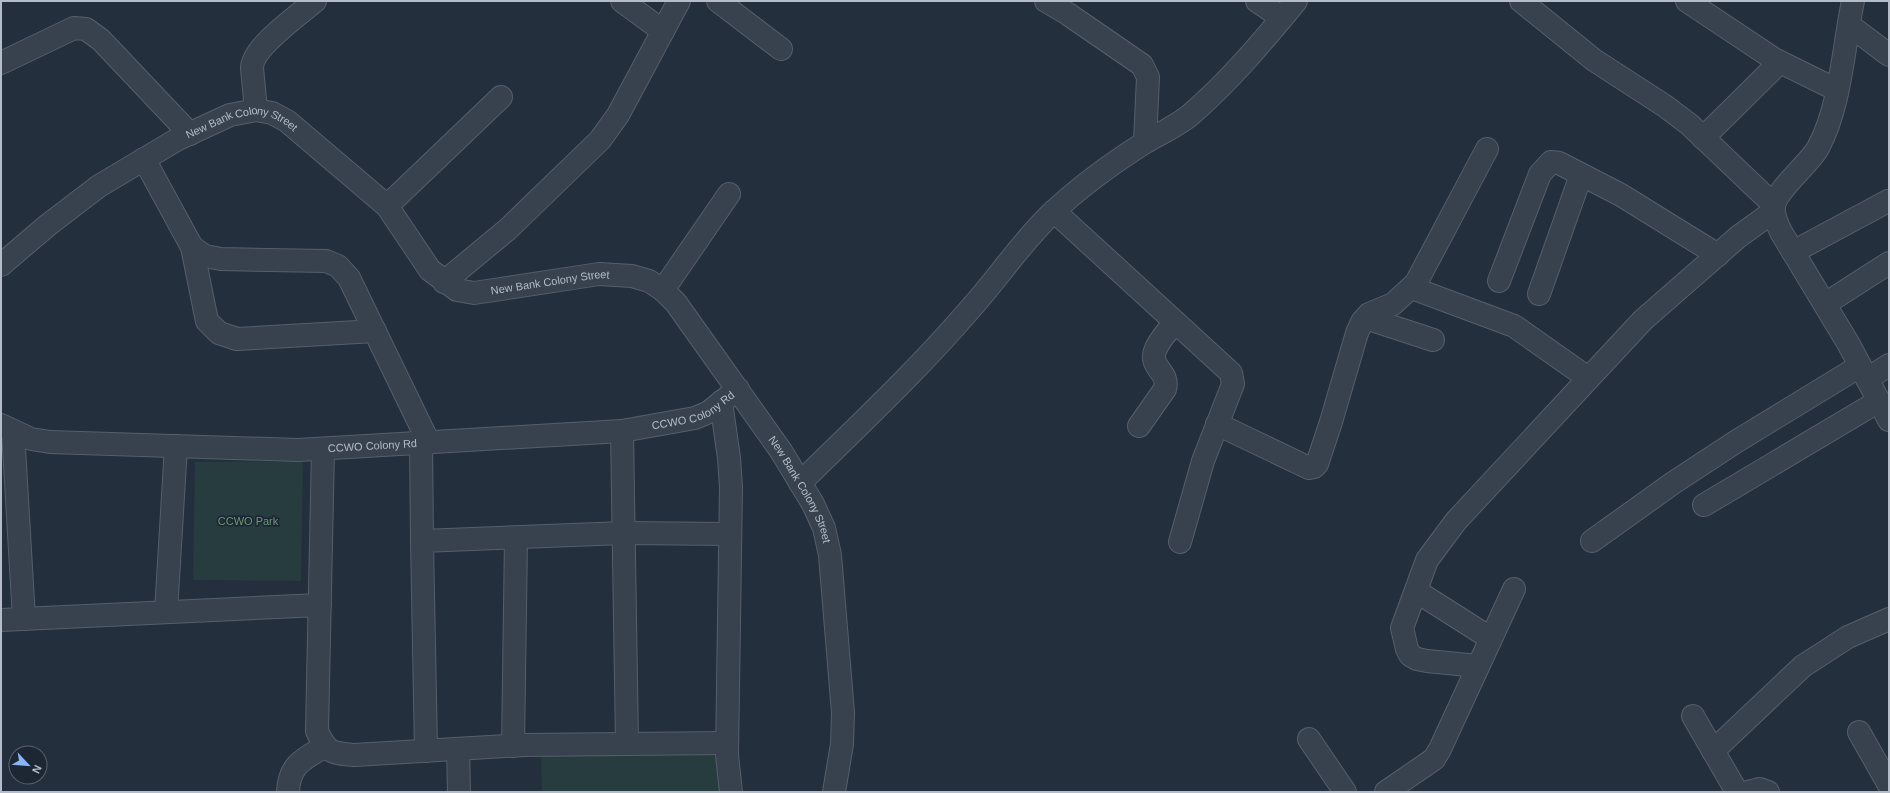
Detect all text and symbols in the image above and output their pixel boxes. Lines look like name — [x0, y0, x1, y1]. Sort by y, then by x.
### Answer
text: New Bank Colony Street — [184, 104, 300, 141]
street label: New Bank Colony Street — [181, 125, 301, 145]
street label: New Bank Colony Street — [490, 268, 610, 296]
street label: CCWO Colony Rd — [651, 388, 736, 432]
street label: New Bank Colony Street — [766, 434, 833, 544]
street label: CCWO Colony Rd — [327, 437, 417, 454]
park label: CCWO Park — [218, 515, 279, 527]
north arrow — [8, 745, 48, 785]
text: N — [30, 763, 44, 776]

